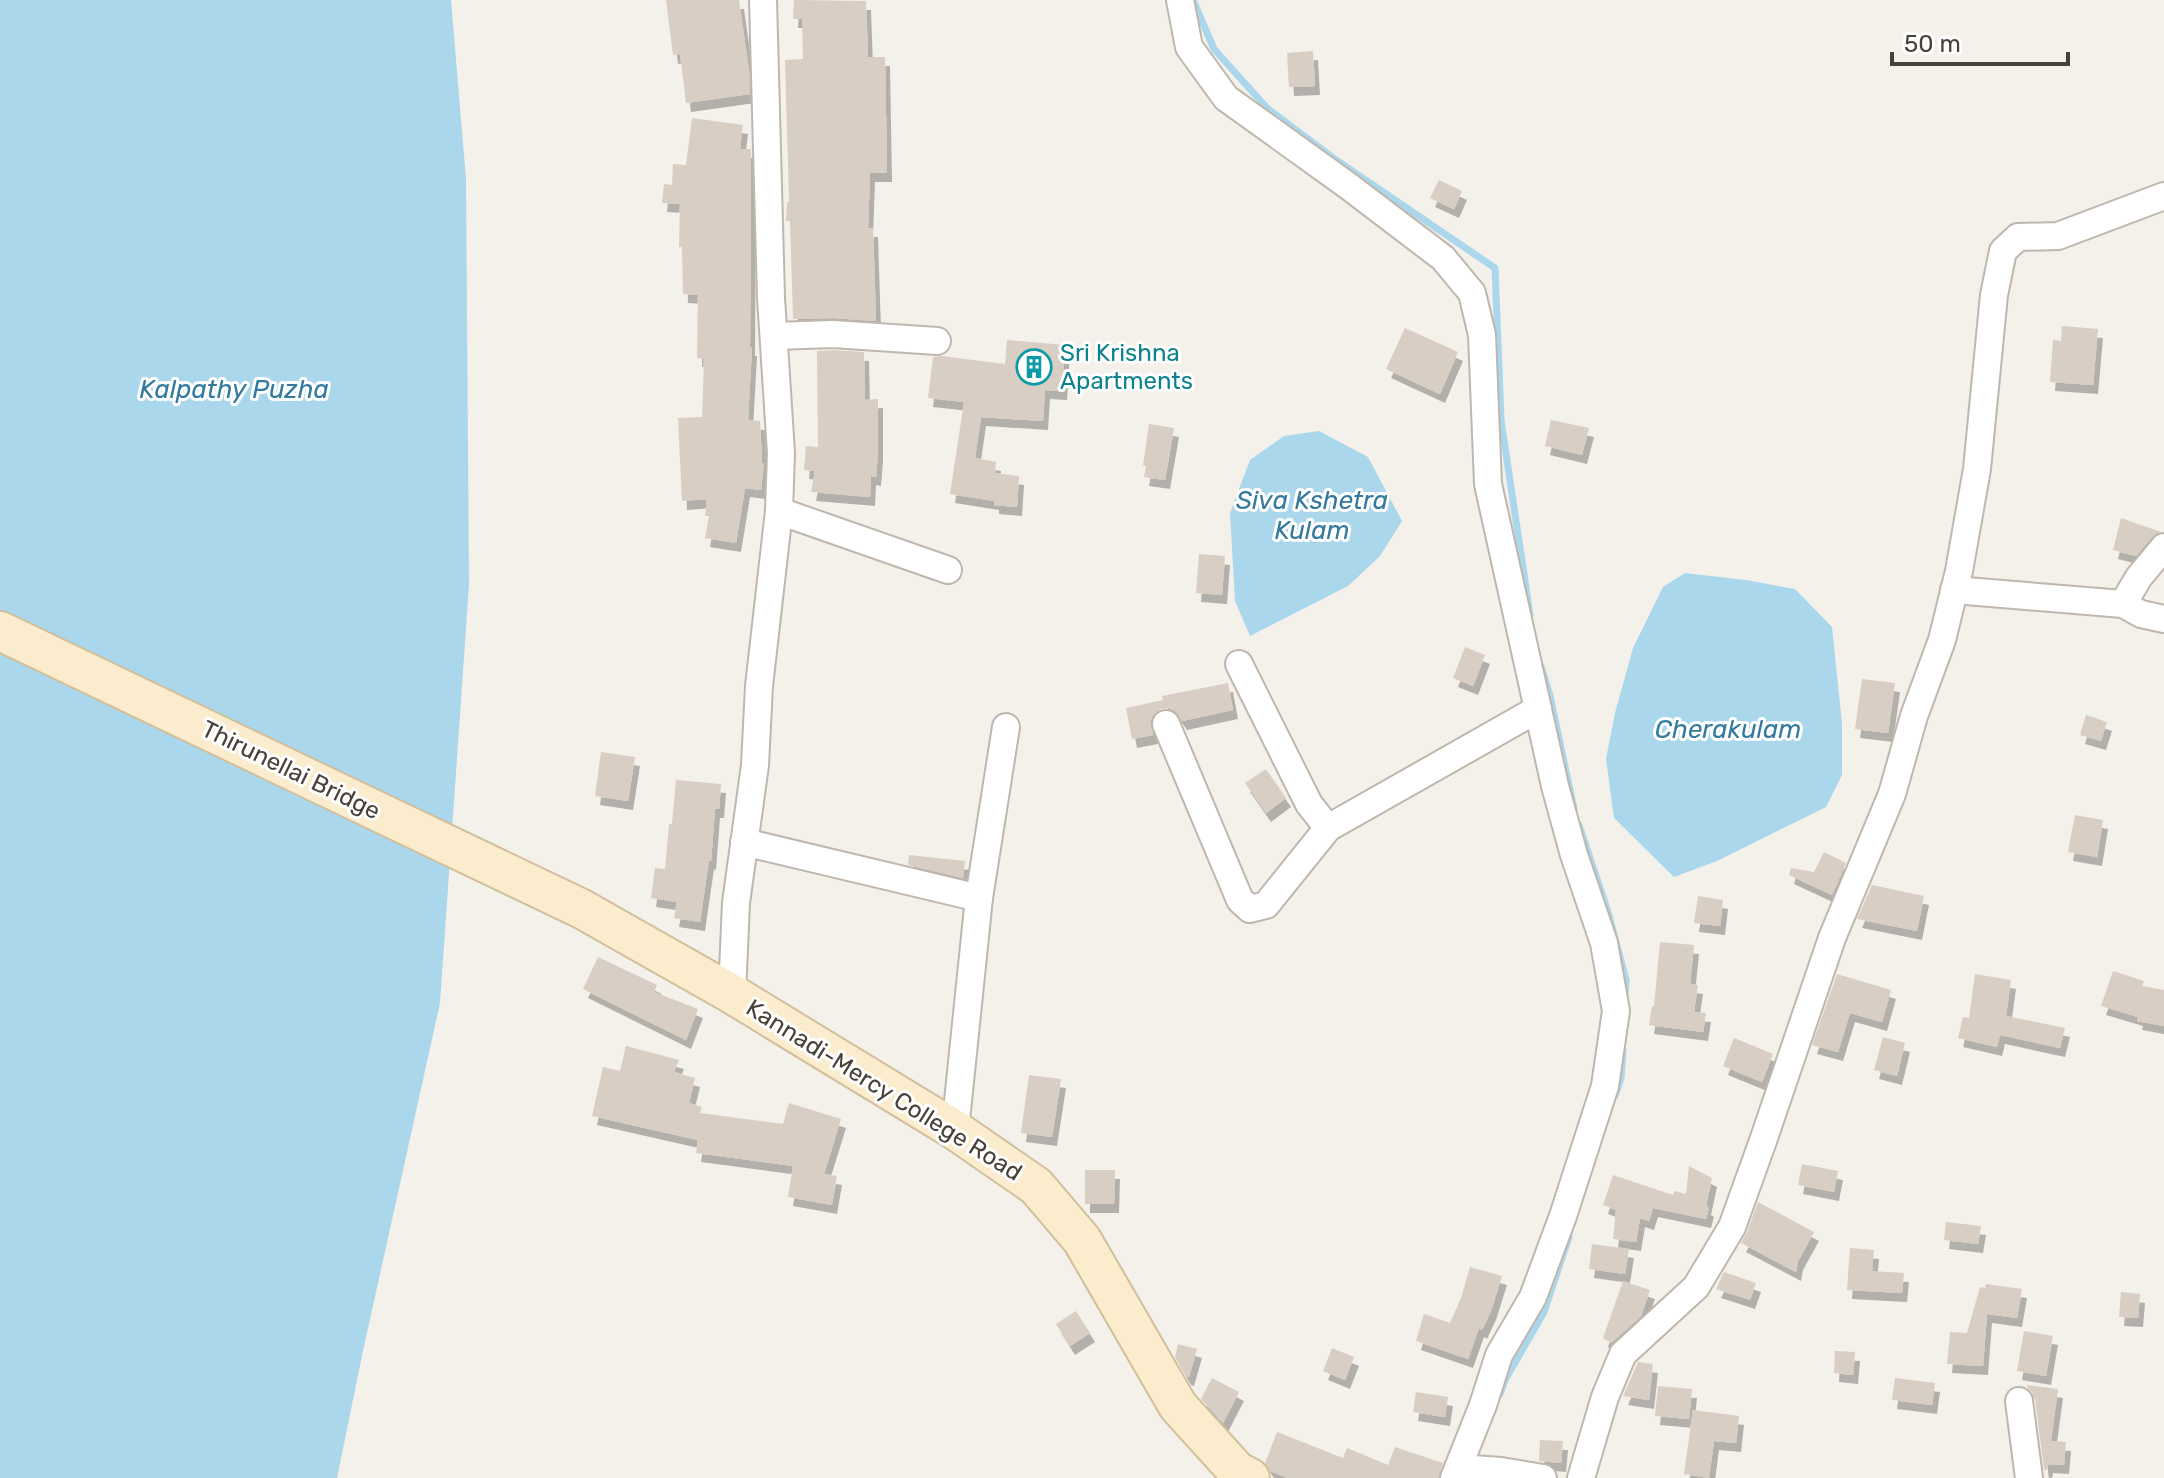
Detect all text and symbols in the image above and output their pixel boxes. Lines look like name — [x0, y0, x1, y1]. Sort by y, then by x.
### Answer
scale bar — [1892, 16, 2068, 66]
text: 50 m — [1904, 30, 1961, 58]
place label: Sri Krishna Apartments — [1060, 339, 1193, 395]
building icon: Sri Krishna Apartments — [1015, 348, 1053, 386]
water label: Kalpathy Puzha — [139, 374, 329, 405]
water label: Siva Kshetra Kulam — [1236, 485, 1388, 546]
water label: Cherakulam — [1655, 714, 1801, 745]
street label: Thirunellai Bridge — [197, 715, 385, 825]
street label: Kannadi-Mercy College Road — [741, 993, 1027, 1187]

